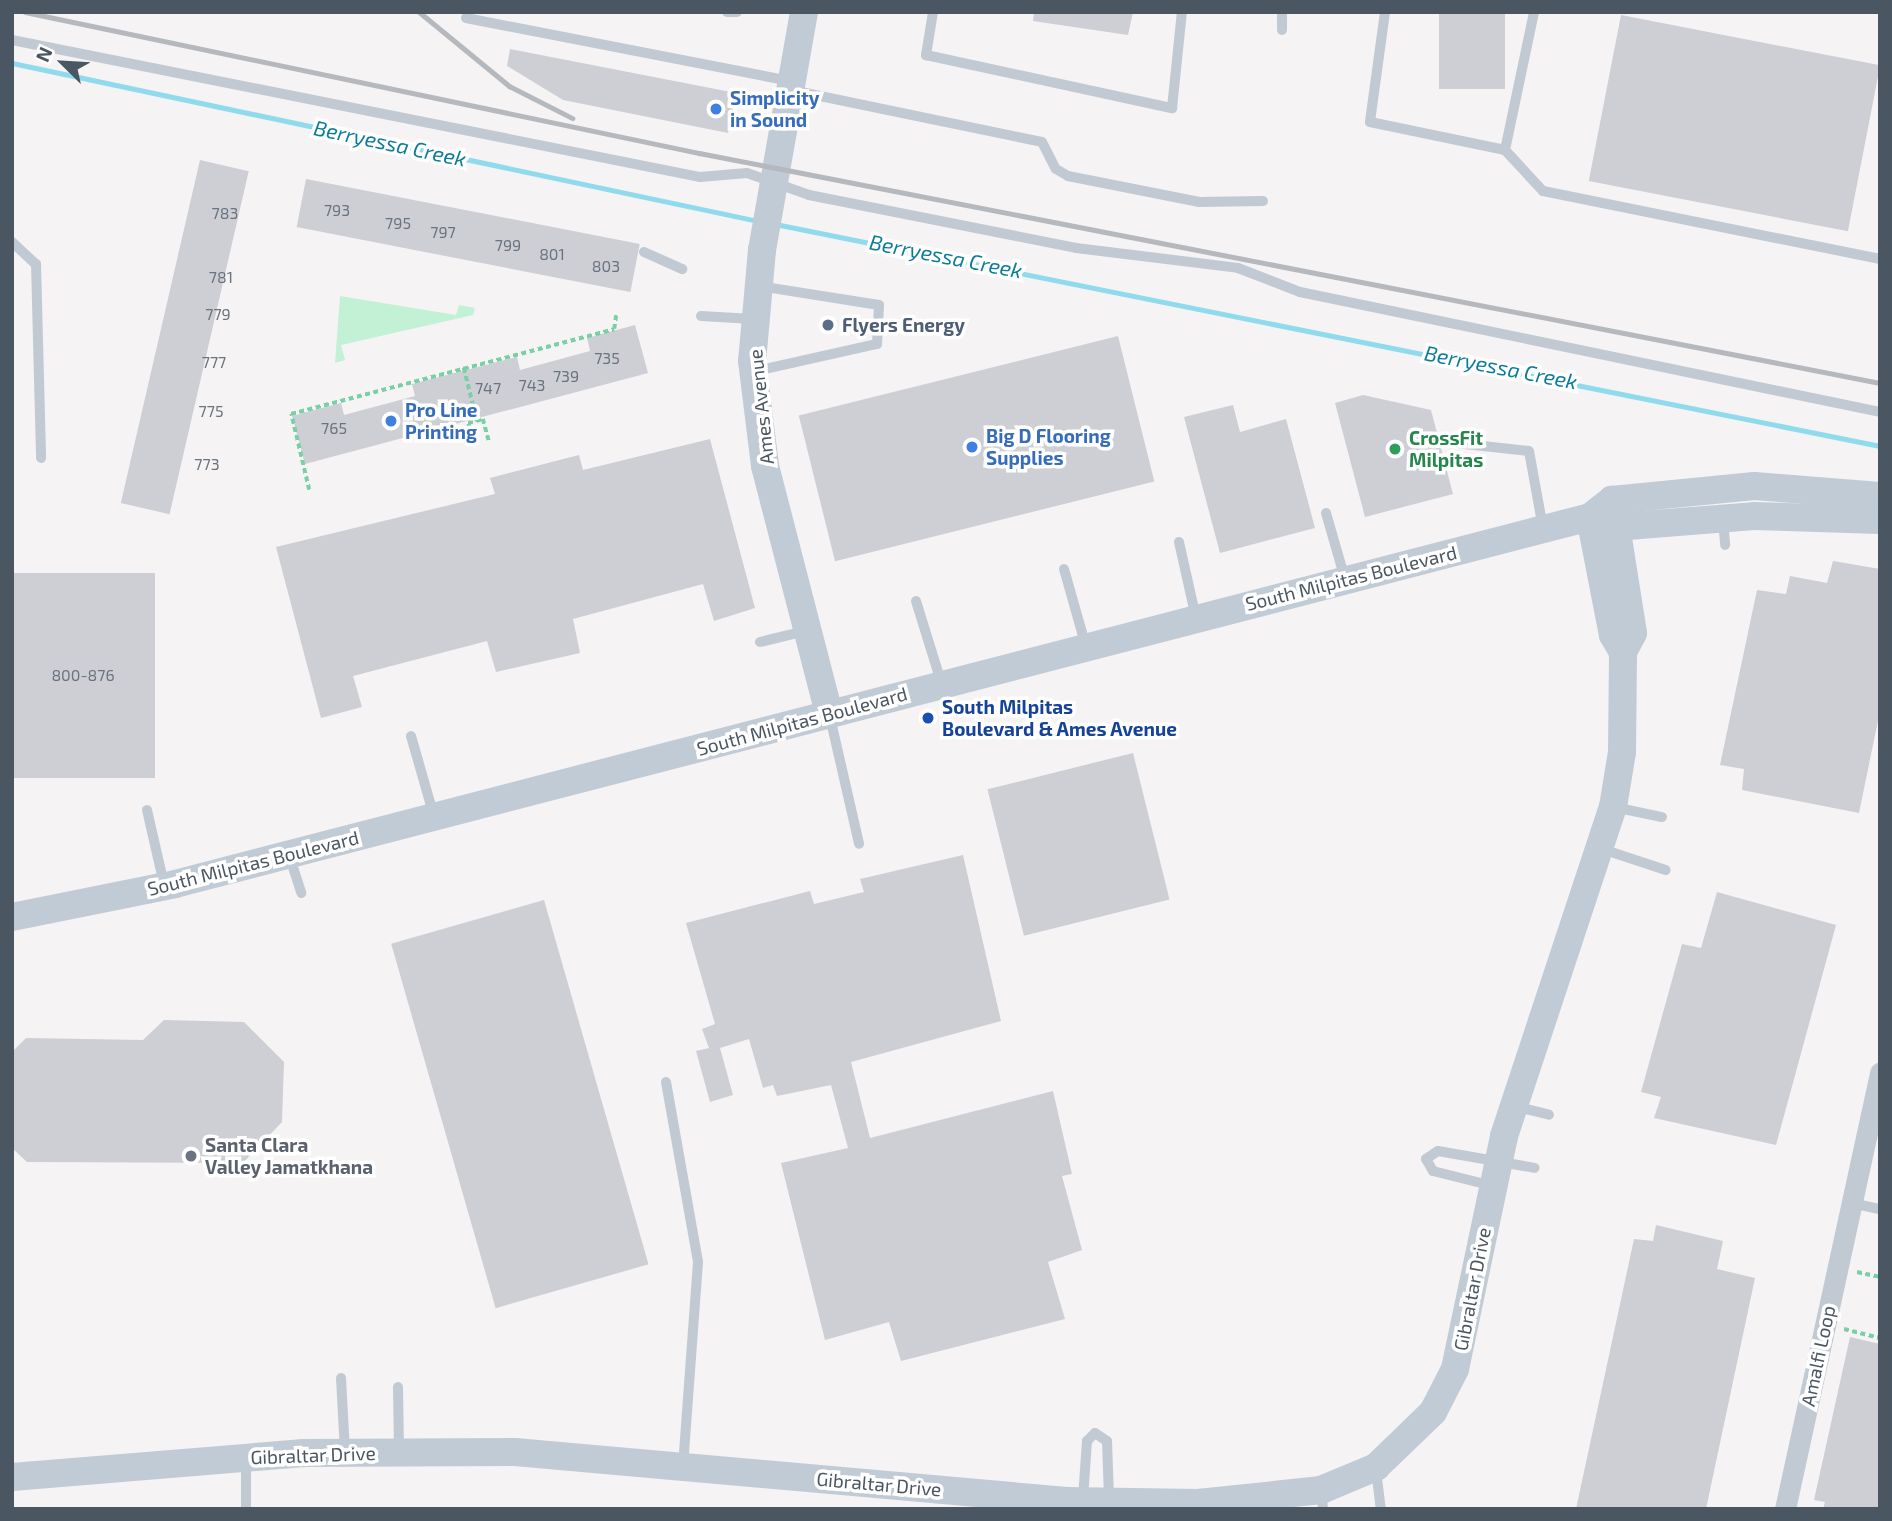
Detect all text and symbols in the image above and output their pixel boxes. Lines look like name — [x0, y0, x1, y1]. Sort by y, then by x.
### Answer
north arrow — [28, 28, 98, 98]
text: N — [30, 43, 57, 65]
place label: Simplicity in Sound — [730, 87, 819, 131]
marker: Simplicity in Sound — [708, 101, 724, 117]
water label: Berryessa Creek — [312, 115, 468, 171]
house number: 793 — [324, 200, 350, 220]
house number: 783 — [212, 203, 238, 223]
house number: 795 — [385, 213, 411, 233]
house number: 797 — [430, 222, 456, 242]
water label: Berryessa Creek — [867, 229, 1025, 283]
house number: 799 — [495, 235, 521, 255]
house number: 801 — [539, 244, 565, 264]
house number: 803 — [592, 256, 620, 276]
house number: 781 — [209, 267, 233, 287]
house number: 779 — [205, 304, 231, 324]
place label: Flyers Energy — [842, 314, 965, 336]
marker: Flyers Energy — [820, 317, 836, 333]
water label: Berryessa Creek — [1422, 340, 1580, 394]
house number: 735 — [594, 348, 620, 368]
street label: Ames Avenue — [744, 348, 778, 466]
house number: 777 — [202, 352, 226, 372]
house number: 739 — [553, 366, 579, 386]
house number: 743 — [519, 375, 545, 395]
house number: 747 — [475, 378, 501, 398]
place label: Pro Line Printing — [405, 399, 478, 443]
house number: 775 — [199, 401, 223, 421]
marker: Pro Line Printing — [383, 413, 399, 429]
house number: 765 — [321, 418, 347, 438]
place label: Big D Flooring Supplies — [986, 425, 1111, 469]
place label: CrossFit Milpitas — [1409, 427, 1483, 471]
marker: Big D Flooring Supplies — [964, 439, 980, 455]
marker: CrossFit Milpitas — [1387, 441, 1403, 457]
house number: 773 — [194, 454, 220, 474]
street label: South Milpitas Boulevard — [1243, 541, 1459, 615]
house number: 800-876 — [51, 665, 115, 685]
street label: South Milpitas Boulevard — [694, 682, 910, 760]
place label: South Milpitas Boulevard & Ames Avenue — [942, 696, 1178, 740]
marker: South Milpitas Boulevard & Ames Avenue — [920, 710, 936, 726]
street label: South Milpitas Boulevard — [145, 826, 361, 900]
place label: Santa Clara Valley Jamatkhana — [205, 1134, 374, 1178]
marker: Santa Clara Valley Jamatkhana — [183, 1148, 199, 1164]
street label: Gibraltar Drive — [1449, 1225, 1495, 1353]
street label: Amalfi Loop — [1796, 1303, 1840, 1409]
street label: Gibraltar Drive — [250, 1441, 376, 1469]
street label: Gibraltar Drive — [815, 1467, 943, 1501]

